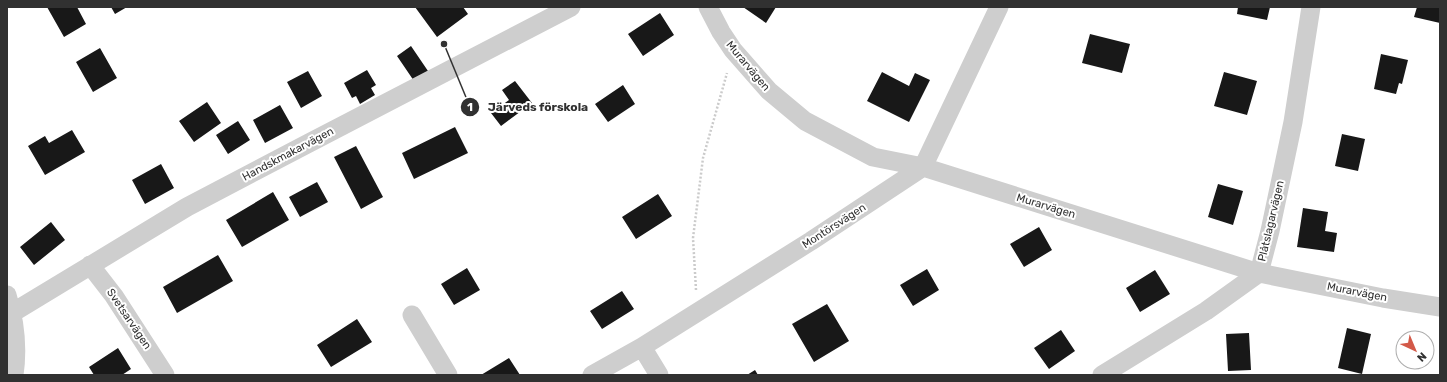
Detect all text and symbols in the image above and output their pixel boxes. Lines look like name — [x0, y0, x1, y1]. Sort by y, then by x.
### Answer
street label: Murarvägen — [723, 38, 773, 94]
callout: Järveds förskola — [460, 95, 596, 119]
text: 1 — [467, 100, 473, 114]
text: Järveds förskola — [488, 100, 588, 114]
street label: Handskmakarvägen — [240, 124, 336, 184]
street label: Plåtslagarvägen — [1255, 179, 1287, 263]
street label: Murarvägen — [1015, 191, 1077, 221]
street label: Montörsvägen — [800, 201, 868, 251]
street label: Murarvägen — [1326, 280, 1388, 304]
street label: Svetsarvägen — [104, 286, 154, 352]
north arrow — [1395, 330, 1435, 370]
text: N — [1414, 349, 1429, 364]

